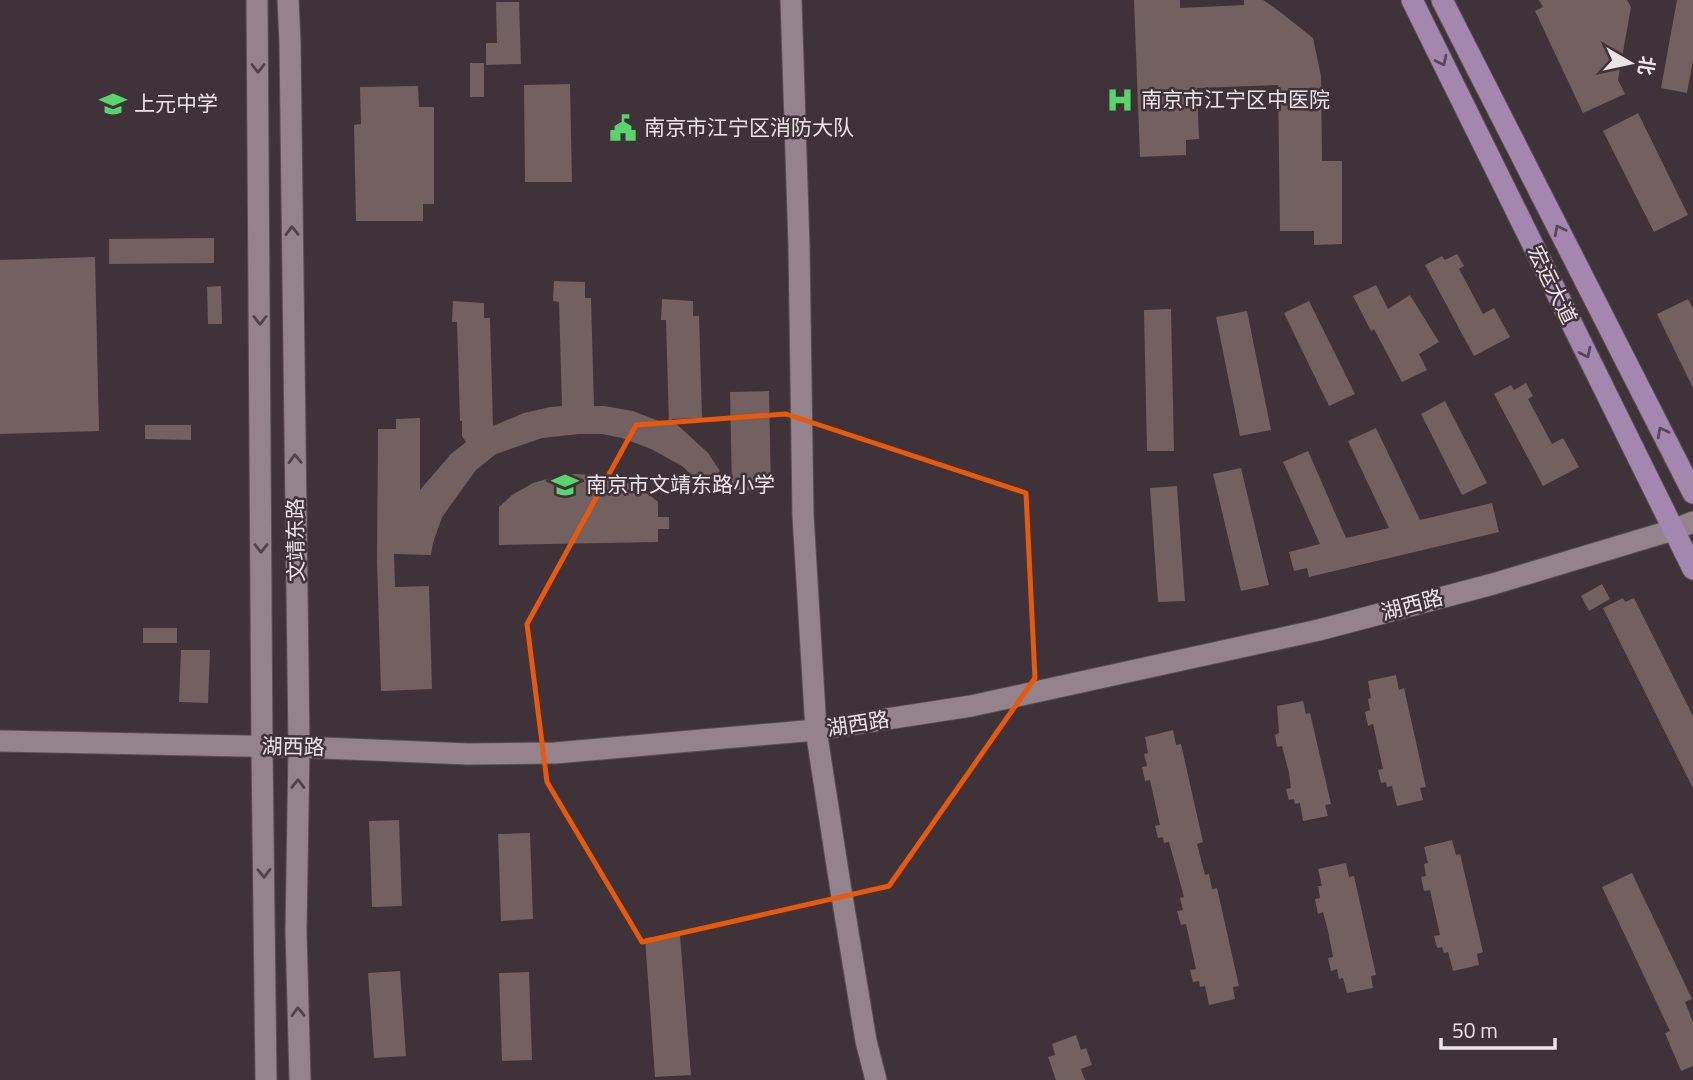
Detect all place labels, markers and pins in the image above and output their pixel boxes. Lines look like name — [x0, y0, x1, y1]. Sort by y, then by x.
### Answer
place label: 南京市江宁区中医院 — [1141, 83, 1330, 115]
hospital icon: 南京市江宁区中医院 — [1105, 85, 1135, 115]
place label: 上元中学 — [134, 87, 218, 119]
school or university icon: 上元中学 — [98, 89, 128, 119]
place label: 南京市江宁区消防大队 — [644, 111, 854, 143]
public building icon: 南京市江宁区消防大队 — [608, 113, 638, 143]
place label: 南京市文靖东路小学 — [586, 468, 775, 500]
school or university icon: 南京市文靖东路小学 — [550, 470, 580, 500]

